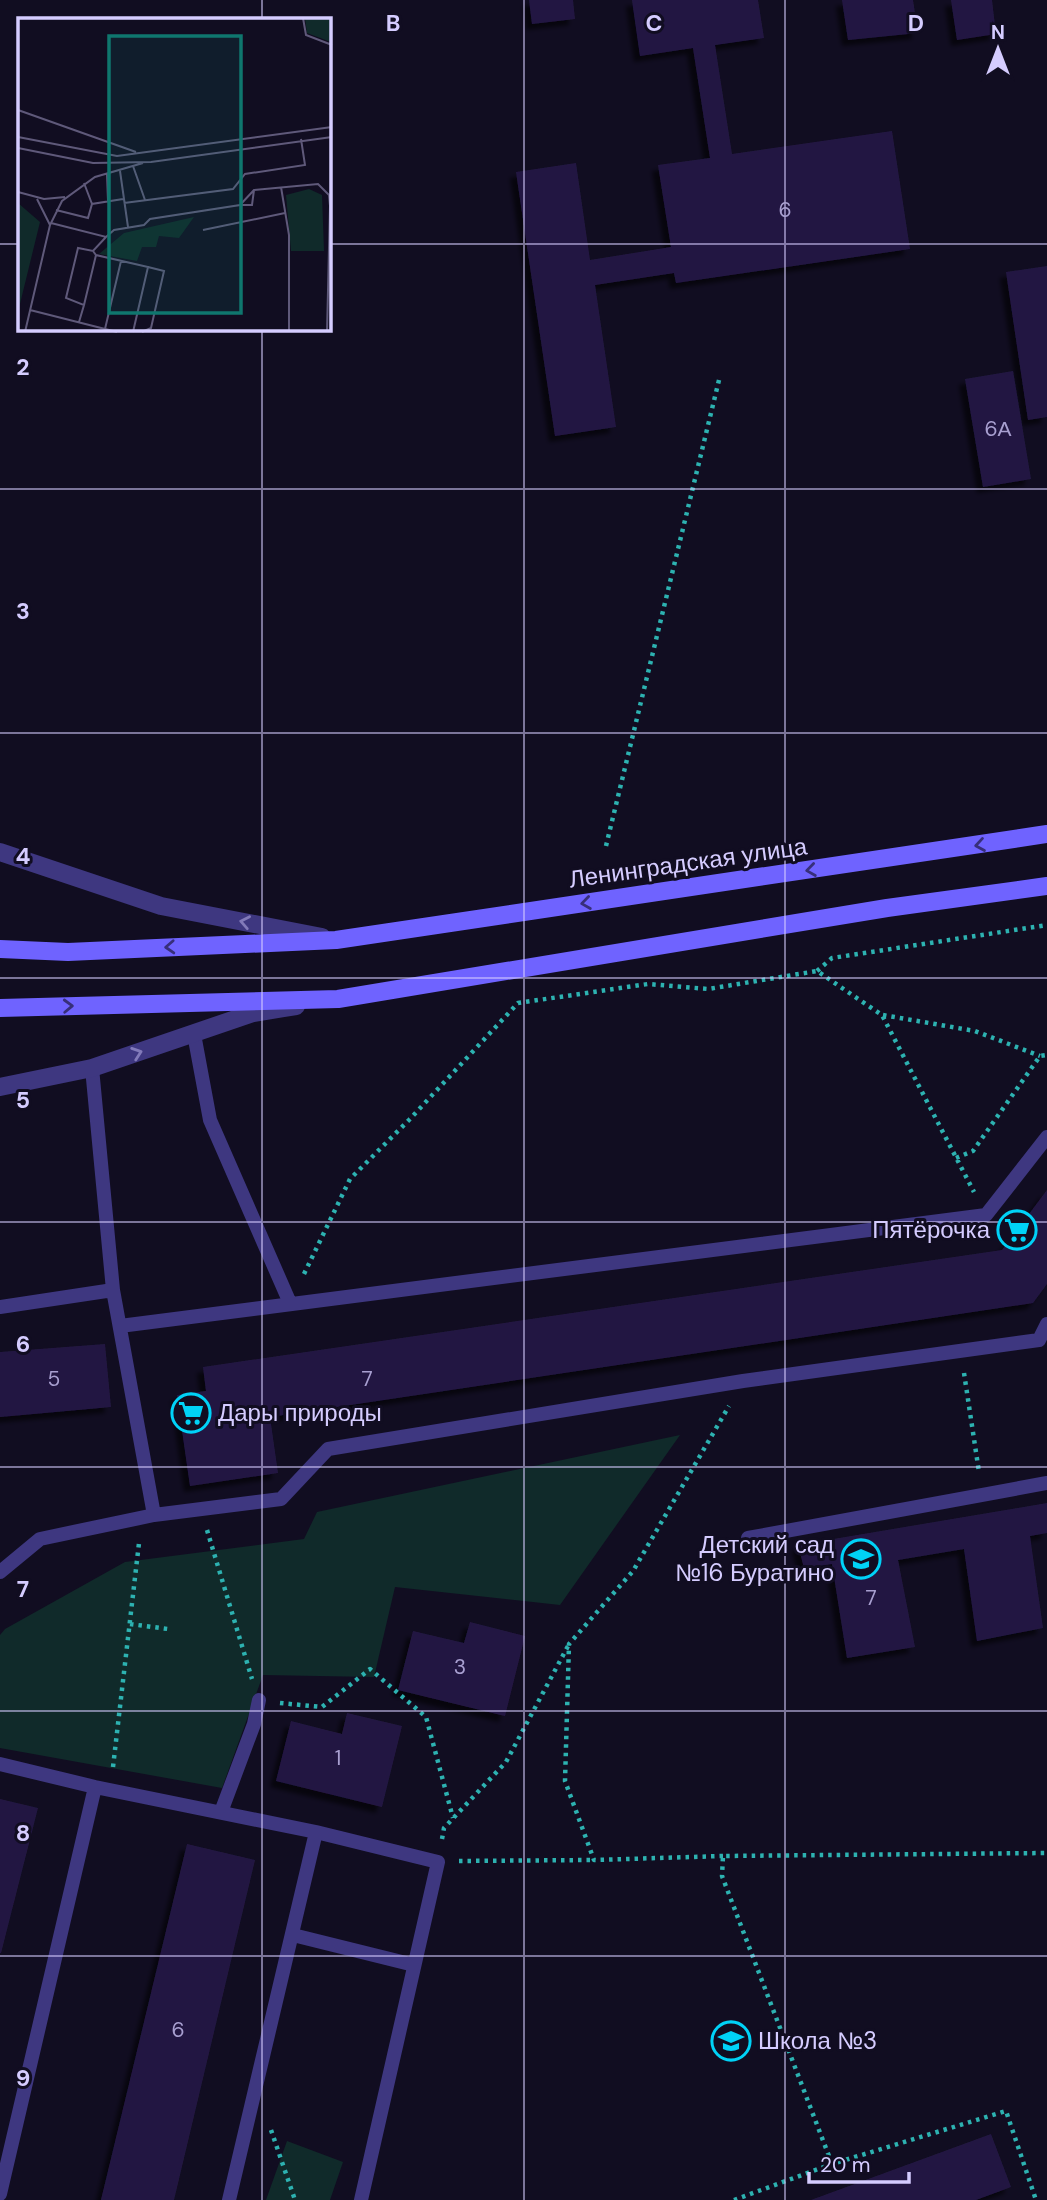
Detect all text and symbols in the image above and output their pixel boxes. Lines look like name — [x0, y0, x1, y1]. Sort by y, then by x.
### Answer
text: B — [386, 8, 400, 38]
text: C — [646, 8, 662, 38]
text: D — [908, 8, 924, 38]
north arrow — [963, 14, 1033, 84]
inset map — [18, 18, 331, 331]
text: N — [991, 20, 1005, 45]
house number: 6 — [778, 196, 792, 224]
text: 2 — [16, 352, 30, 382]
house number: 6А — [984, 415, 1012, 443]
text: 3 — [16, 596, 30, 626]
street label: Ленинградская улица — [567, 830, 810, 895]
one-way arrow — [974, 837, 985, 852]
text: 4 — [16, 841, 31, 871]
one-way arrow — [805, 862, 817, 877]
one-way arrow — [580, 895, 592, 910]
one-way arrow — [239, 915, 251, 930]
one-way arrow — [164, 940, 175, 955]
one-way arrow — [63, 998, 74, 1014]
one-way arrow — [131, 1047, 143, 1061]
text: 5 — [16, 1085, 30, 1115]
supermarket icon: Пятёрочка — [996, 1209, 1038, 1251]
place label: Пятёрочка — [872, 1214, 991, 1245]
text: 6 — [16, 1329, 30, 1359]
house number: 5 — [48, 1365, 60, 1393]
house number: 7 — [361, 1365, 373, 1393]
supermarket icon: Дары природы — [170, 1392, 212, 1434]
place label: Дары природы — [218, 1397, 382, 1428]
place label: Детский сад №16 Буратино — [675, 1529, 834, 1588]
school or university icon: Детский сад №16 Буратино — [840, 1538, 882, 1580]
text: 7 — [17, 1574, 29, 1604]
house number: 7 — [865, 1584, 877, 1612]
house number: 3 — [454, 1653, 466, 1681]
house number: 1 — [335, 1744, 341, 1772]
text: 8 — [16, 1818, 30, 1848]
house number: 6 — [171, 2016, 185, 2044]
school or university icon: Школа №3 — [710, 2020, 752, 2062]
place label: Школа №3 — [758, 2025, 877, 2056]
text: 9 — [16, 2063, 30, 2093]
scale bar — [809, 2140, 909, 2184]
text: 20 m — [820, 2151, 871, 2179]

